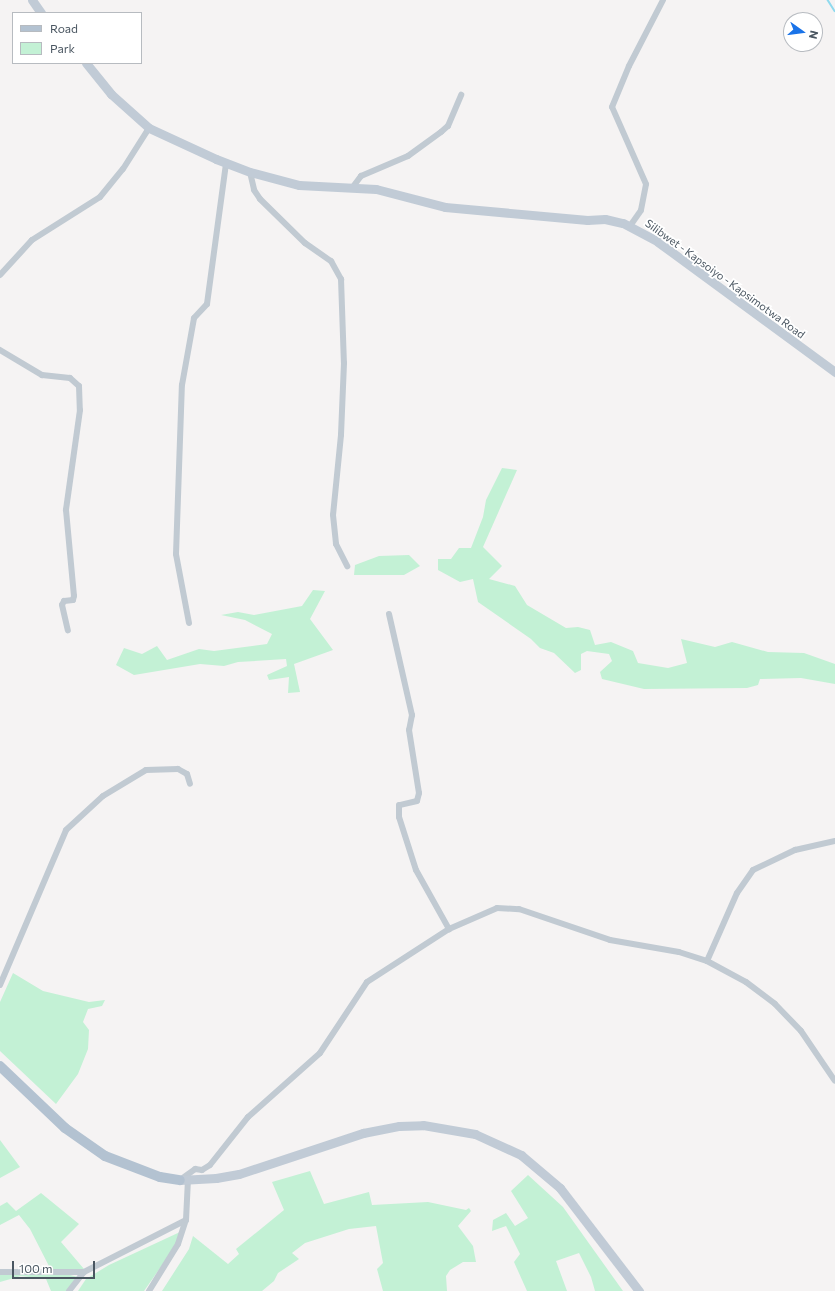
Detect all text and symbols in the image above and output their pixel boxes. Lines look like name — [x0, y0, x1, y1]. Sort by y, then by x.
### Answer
legend — [12, 12, 142, 64]
north arrow — [783, 12, 823, 52]
text: Road — [50, 21, 78, 35]
text: N — [807, 29, 821, 40]
text: Park — [50, 41, 75, 55]
street label: Silibwet - Kapsoiyo - Kapsimotwa Road — [643, 217, 807, 341]
scale bar — [14, 1253, 97, 1279]
text: 100 m — [19, 1261, 53, 1275]

